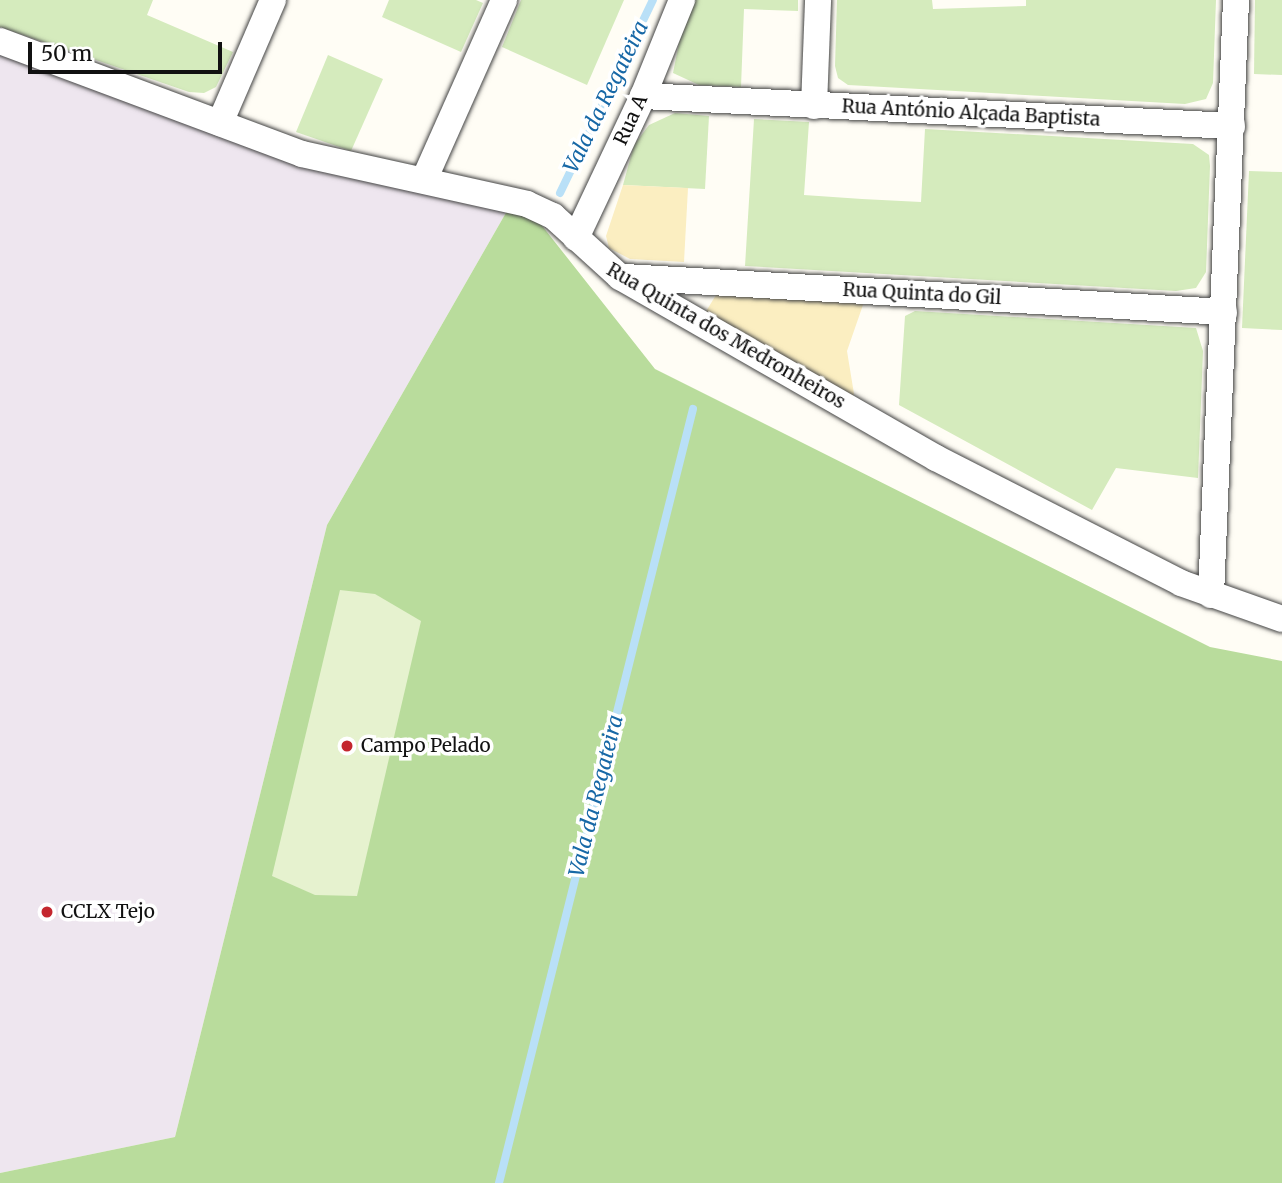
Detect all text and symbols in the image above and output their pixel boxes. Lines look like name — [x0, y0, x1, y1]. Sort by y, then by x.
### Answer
water label: Vala da Regateira — [558, 17, 654, 177]
scale bar — [32, 28, 226, 72]
text: 50 m — [41, 40, 92, 67]
street label: Rua A — [609, 91, 653, 149]
street label: Rua António Alçada Baptista — [841, 95, 1101, 131]
street label: Rua Quinta dos Medronheiros — [603, 258, 849, 414]
street label: Rua Quinta do Gil — [842, 278, 1002, 310]
water label: Vala da Regateira — [564, 712, 628, 880]
place label: Campo Pelado — [361, 735, 491, 757]
marker: Campo Pelado — [339, 738, 355, 754]
place label: CCLX Tejo — [61, 901, 155, 923]
marker: CCLX Tejo — [39, 904, 55, 920]

